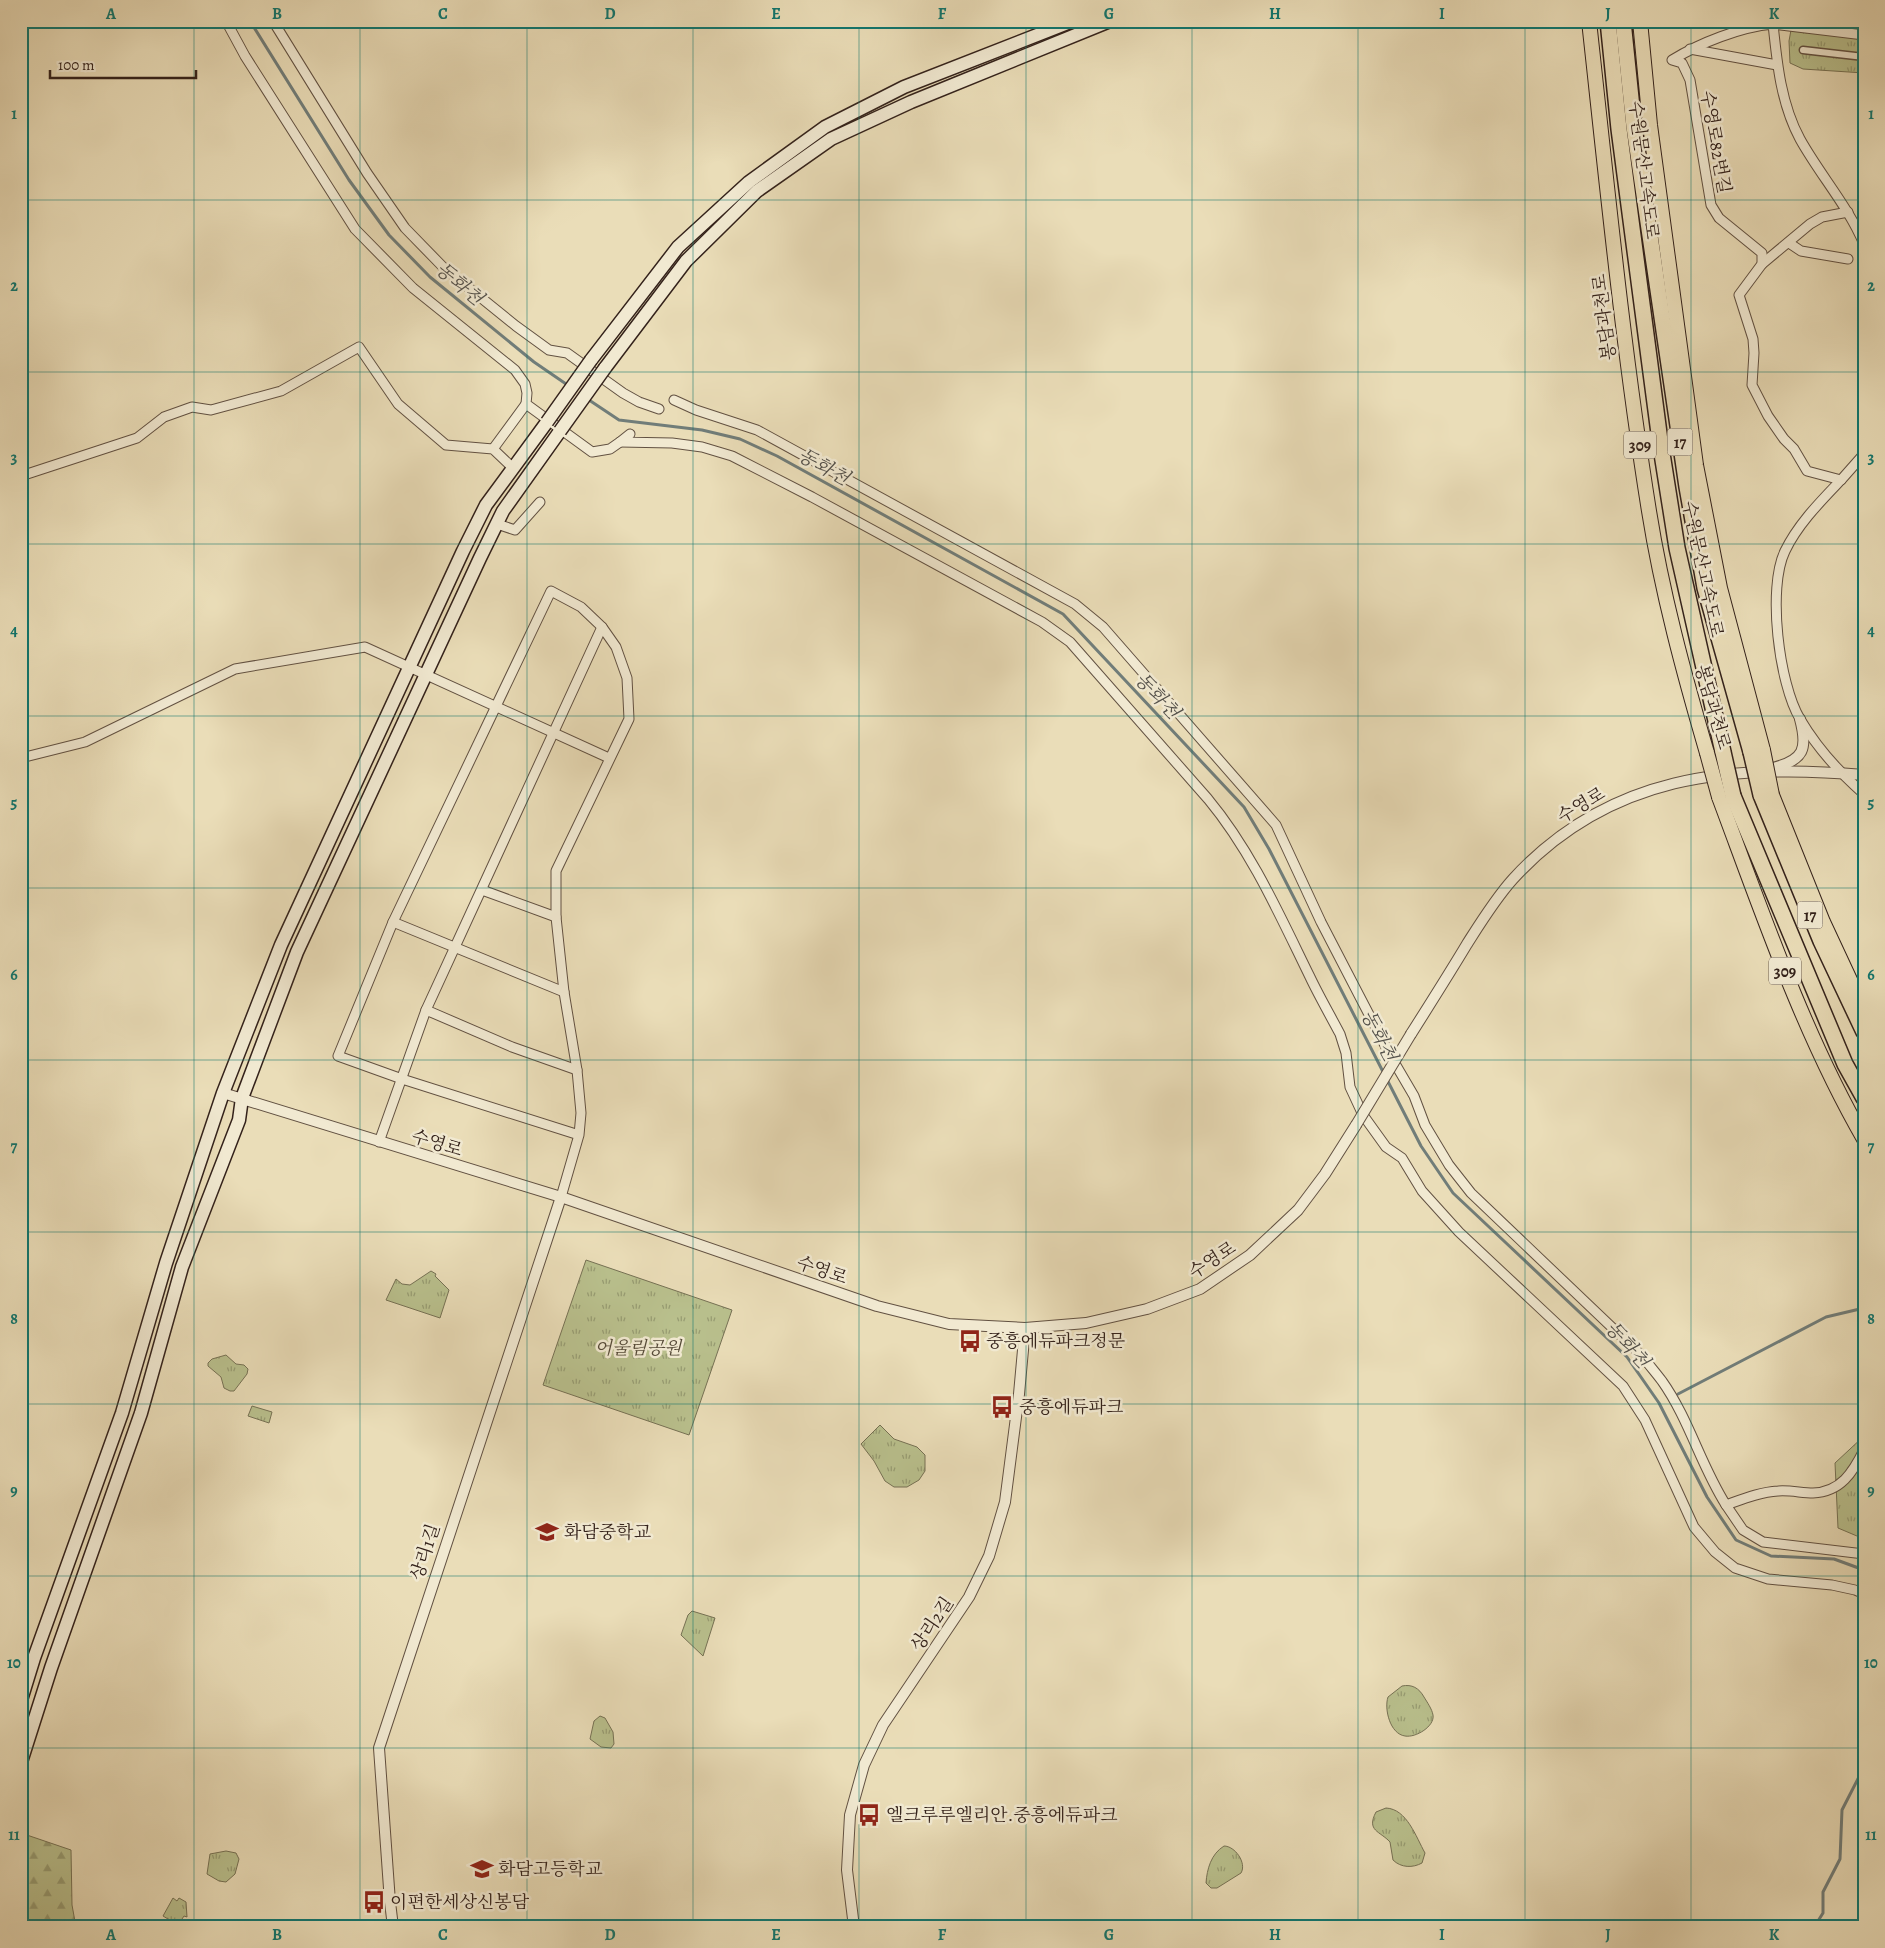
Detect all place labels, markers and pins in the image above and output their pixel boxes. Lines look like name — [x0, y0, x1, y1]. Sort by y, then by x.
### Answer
bus stop icon: 중흥에듀파크정문 — [957, 1328, 983, 1354]
place label: 중흥에듀파크정문 — [986, 1329, 1126, 1353]
bus stop icon: 중흥에듀파크 — [989, 1394, 1015, 1420]
place label: 중흥에듀파크 — [1019, 1395, 1124, 1419]
school or university icon: 화담중학교 — [534, 1519, 560, 1545]
place label: 화담중학교 — [564, 1520, 652, 1544]
bus stop icon: 엘크루루엘리안.중흥에듀파크 — [856, 1802, 882, 1828]
place label: 엘크루루엘리안.중흥에듀파크 — [886, 1803, 1118, 1827]
school or university icon: 화담고등학교 — [469, 1856, 495, 1882]
place label: 화담고등학교 — [498, 1857, 603, 1881]
bus stop icon: 이편한세상신봉담 — [361, 1889, 387, 1915]
place label: 이편한세상신봉담 — [390, 1890, 530, 1914]

